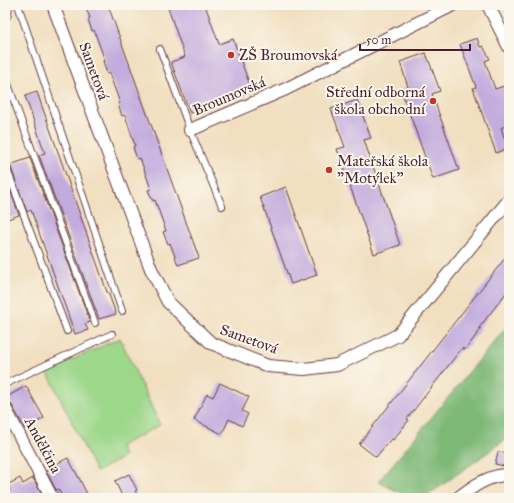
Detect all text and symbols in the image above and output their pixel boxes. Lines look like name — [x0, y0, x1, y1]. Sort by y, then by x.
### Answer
scale bar — [360, 26, 470, 52]
text: 50 m — [366, 33, 391, 47]
street label: Sametová — [75, 40, 113, 103]
place label: ZŠ Broumovská — [239, 45, 338, 64]
marker: ZŠ Broumovská — [226, 50, 236, 60]
street label: Broumovská — [190, 72, 269, 119]
place label: Střední odborná škola obchodní — [326, 83, 426, 118]
marker: Střední odborná škola obchodní — [428, 96, 438, 106]
place label: Mateřská škola "Motýlek" — [337, 152, 429, 187]
marker: Mateřská škola "Motýlek" — [324, 165, 334, 175]
street label: Sametová — [218, 320, 281, 358]
street label: Andělčina — [20, 413, 66, 477]

